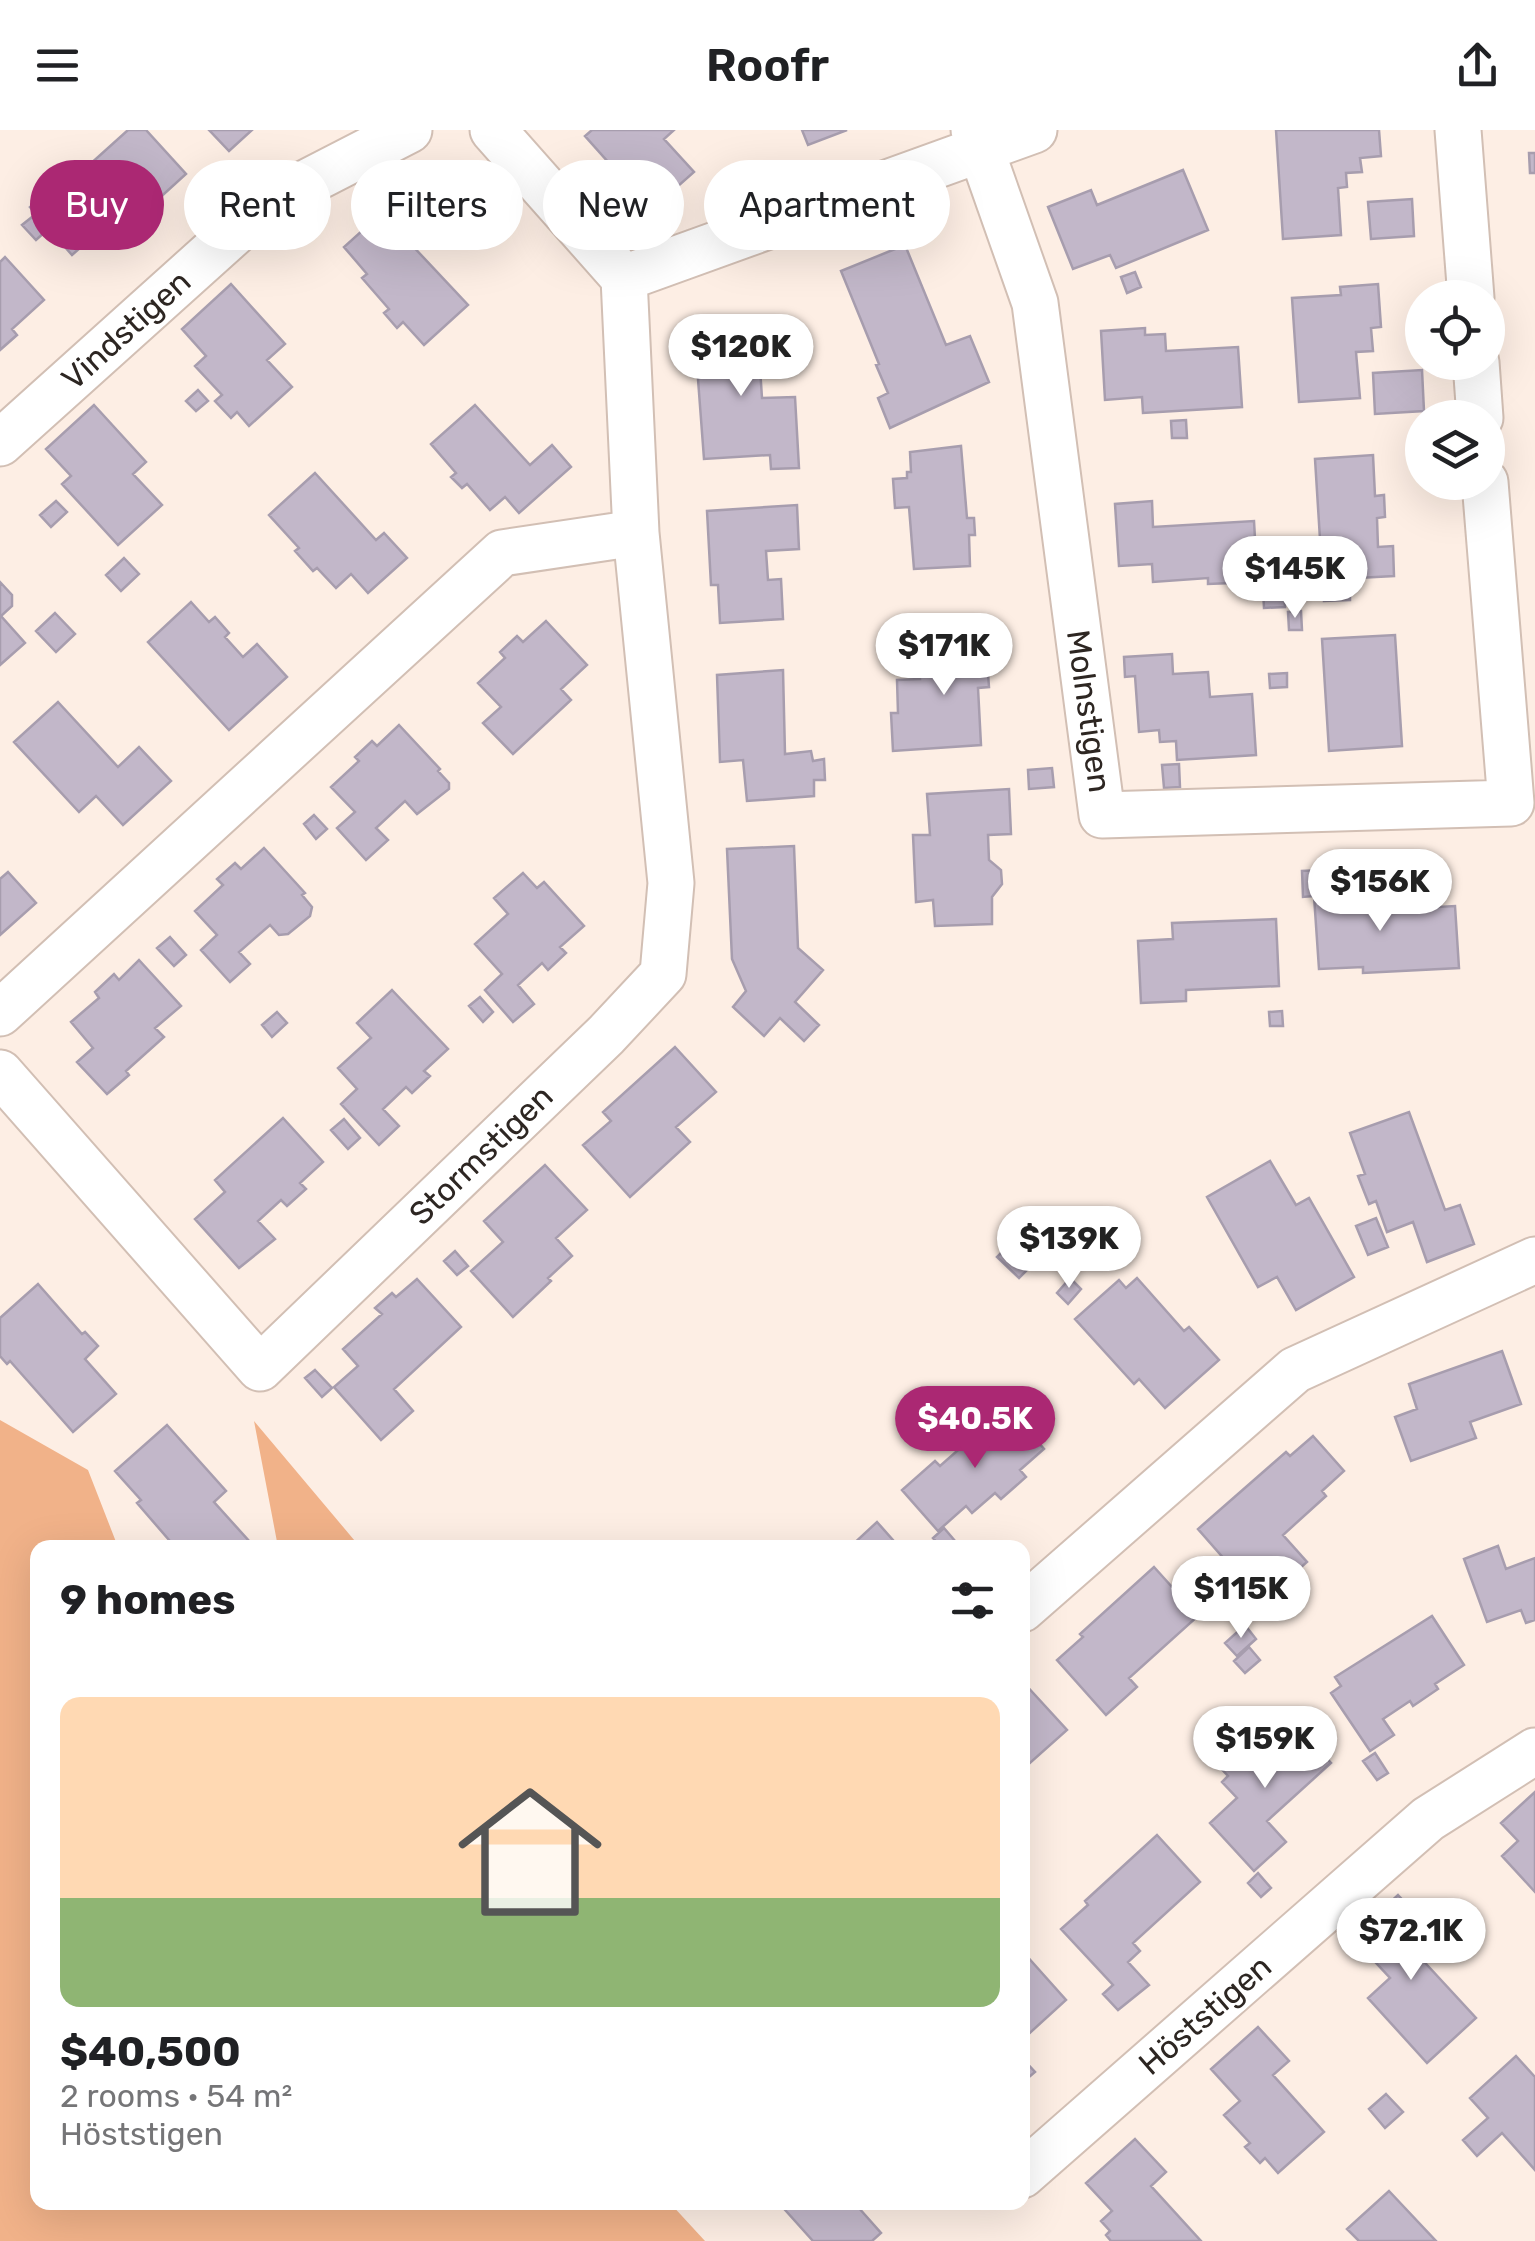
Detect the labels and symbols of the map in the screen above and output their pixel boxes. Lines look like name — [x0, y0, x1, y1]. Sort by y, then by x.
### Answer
street label: Vindstigen — [54, 262, 198, 398]
pin: $120K — [671, 314, 811, 399]
pin: $145K — [1225, 536, 1365, 621]
pin: $171K — [874, 613, 1014, 698]
street label: Molnstigen — [1059, 627, 1119, 795]
pin: $156K — [1310, 849, 1450, 934]
street label: Stormstigen — [401, 1077, 561, 1233]
pin: $139K — [999, 1206, 1139, 1291]
pin: $40.5K — [894, 1386, 1056, 1471]
pin: $115K — [1171, 1556, 1311, 1641]
pin: $159K — [1195, 1706, 1335, 1791]
pin: $72.1K — [1330, 1898, 1492, 1983]
street label: Höststigen — [1131, 1947, 1279, 2083]

